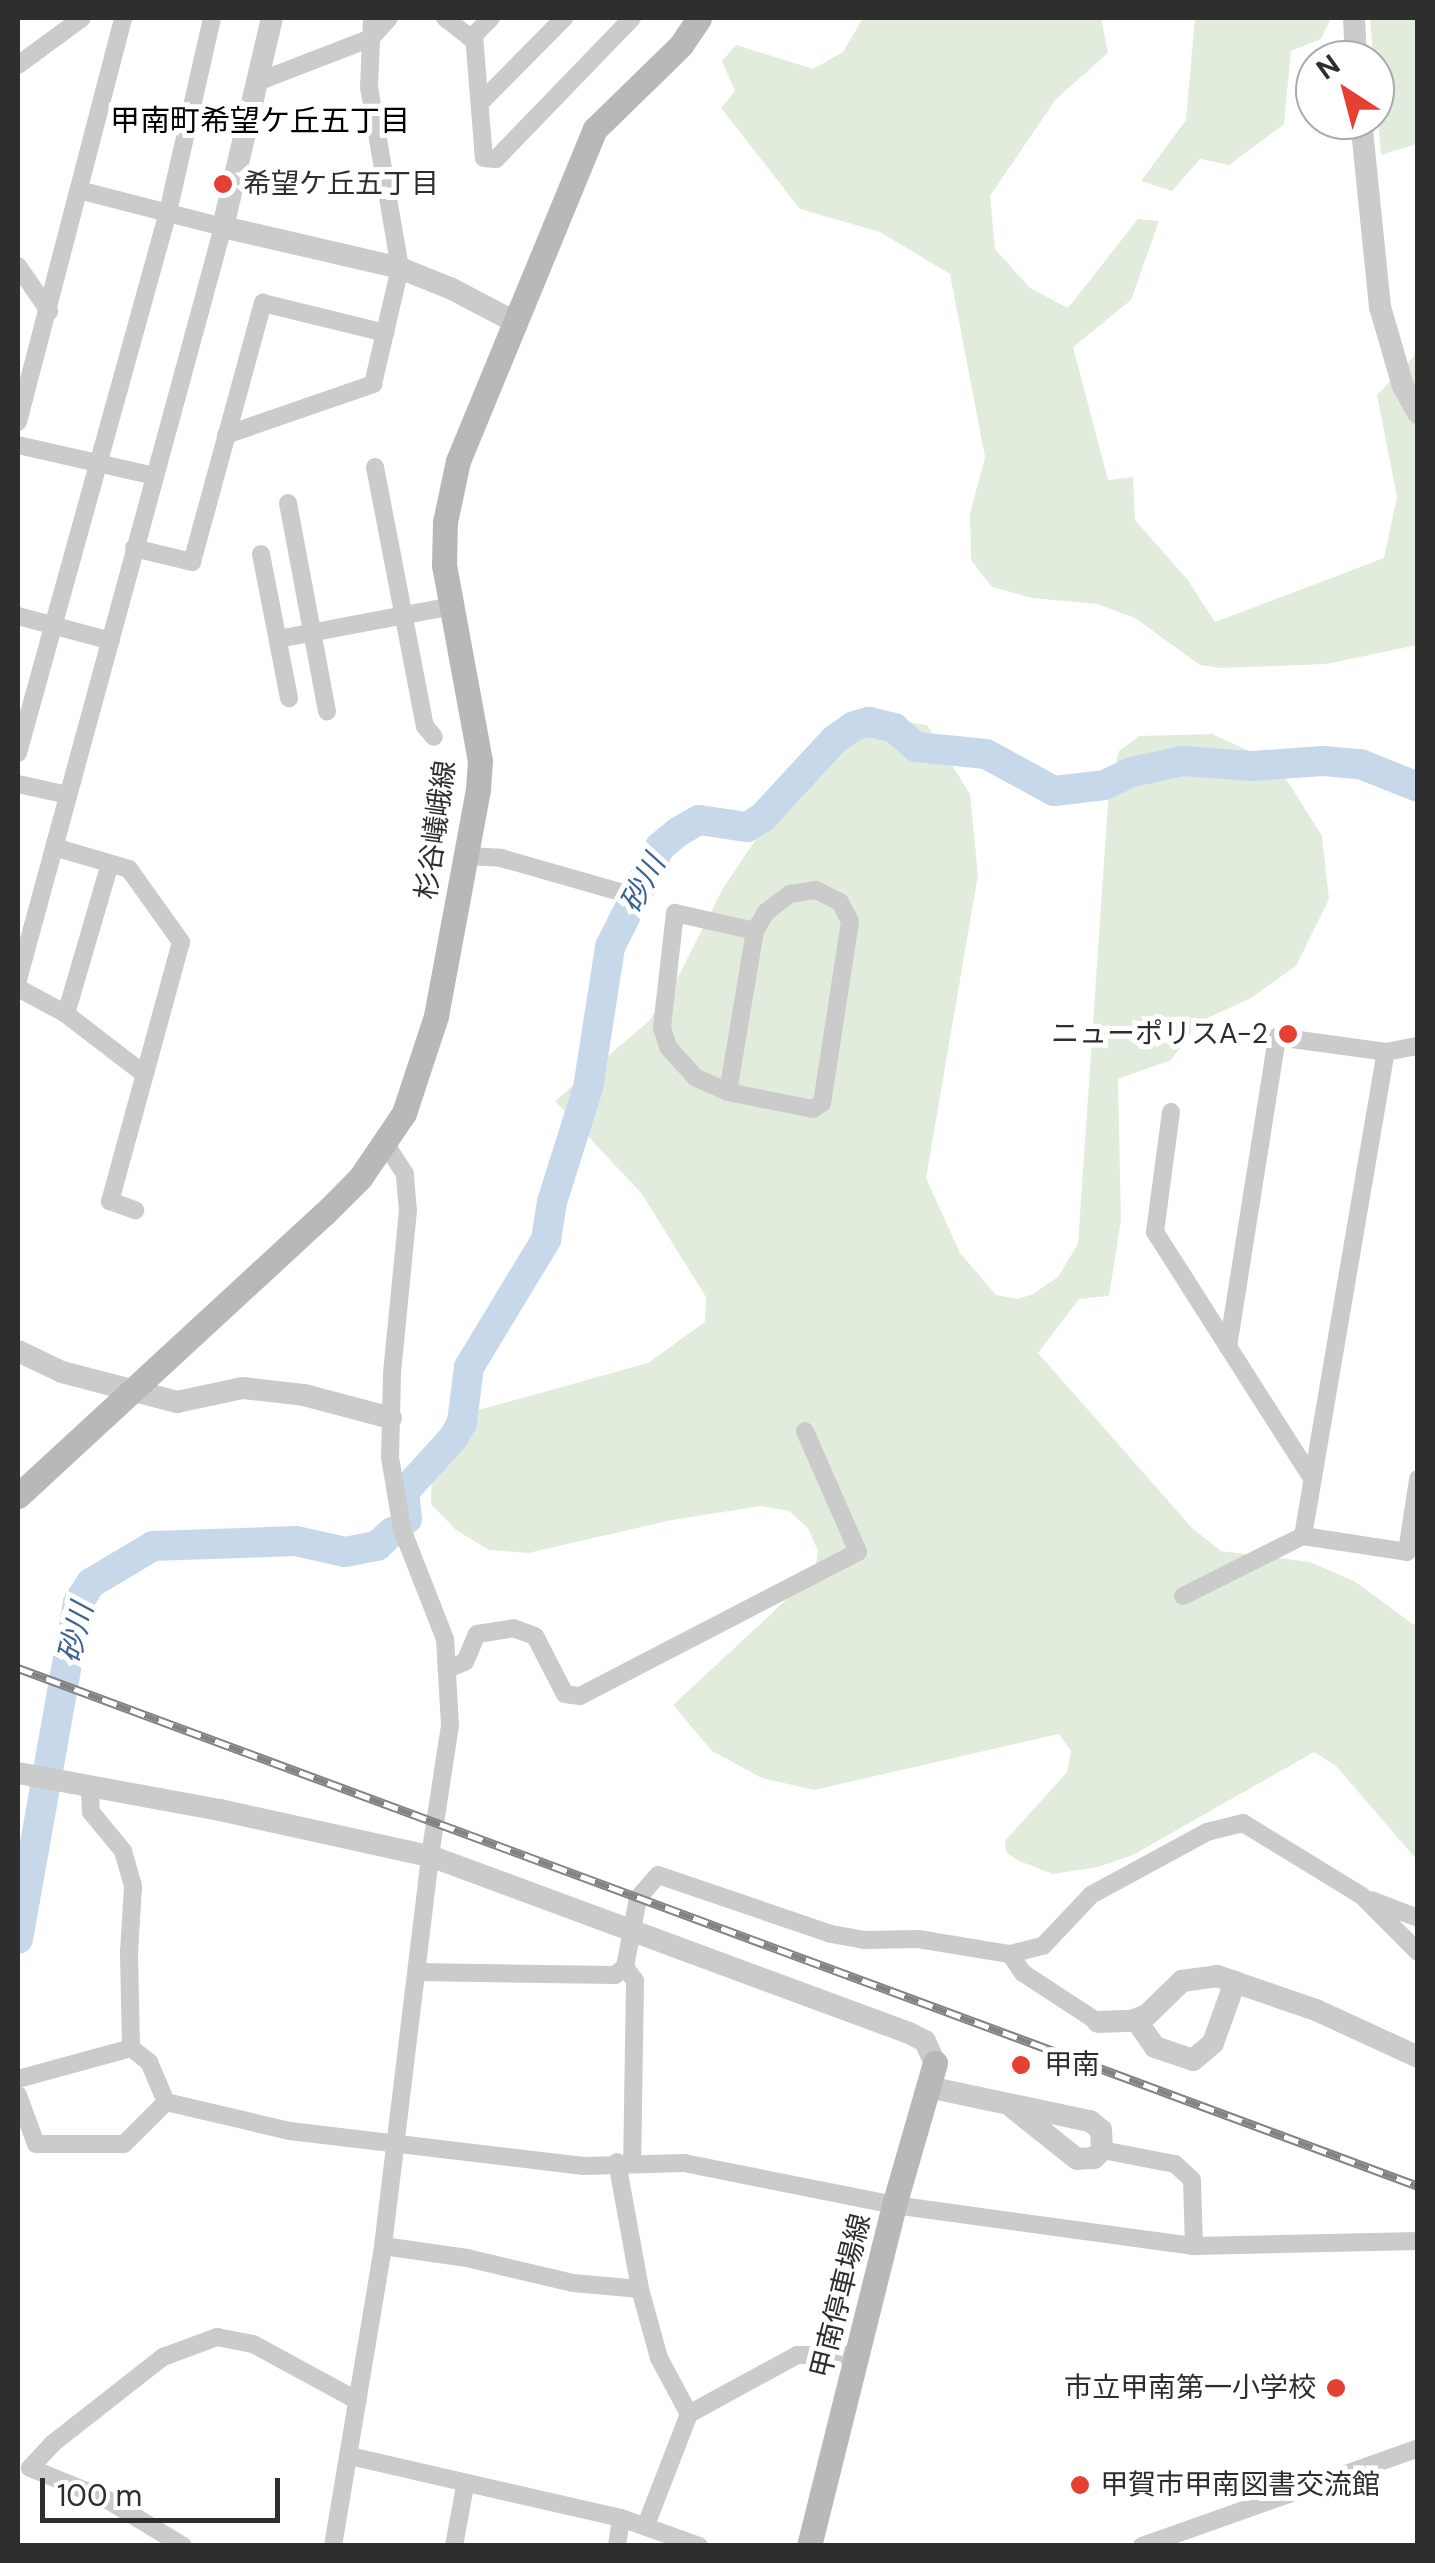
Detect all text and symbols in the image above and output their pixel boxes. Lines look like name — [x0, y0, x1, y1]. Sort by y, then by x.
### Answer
north arrow — [1295, 40, 1395, 140]
text: N — [1309, 46, 1347, 88]
district label: 甲南町希望ケ丘五丁目 — [110, 103, 410, 139]
place label: 希望ケ丘五丁目 — [243, 167, 439, 201]
marker: 希望ケ丘五丁目 — [212, 173, 234, 195]
street label: 杉谷嶬峨線 — [410, 758, 462, 902]
water label: 砂川 — [613, 849, 673, 919]
place label: ニューポリスA-2 — [1051, 1017, 1268, 1051]
marker: ニューポリスA-2 — [1277, 1023, 1299, 1045]
water label: 砂川 — [51, 1600, 101, 1666]
place label: 甲南 — [1044, 2048, 1100, 2082]
marker: 甲南 — [1008, 2052, 1034, 2078]
street label: 甲南停車場線 — [804, 2210, 878, 2382]
place label: 市立甲南第一小学校 — [1064, 2371, 1316, 2405]
marker: 市立甲南第一小学校 — [1325, 2377, 1347, 2399]
scale bar — [45, 2458, 285, 2520]
place label: 甲賀市甲南図書交流館 — [1100, 2468, 1380, 2502]
marker: 甲賀市甲南図書交流館 — [1069, 2474, 1091, 2496]
text: 100 m — [57, 2476, 142, 2515]

